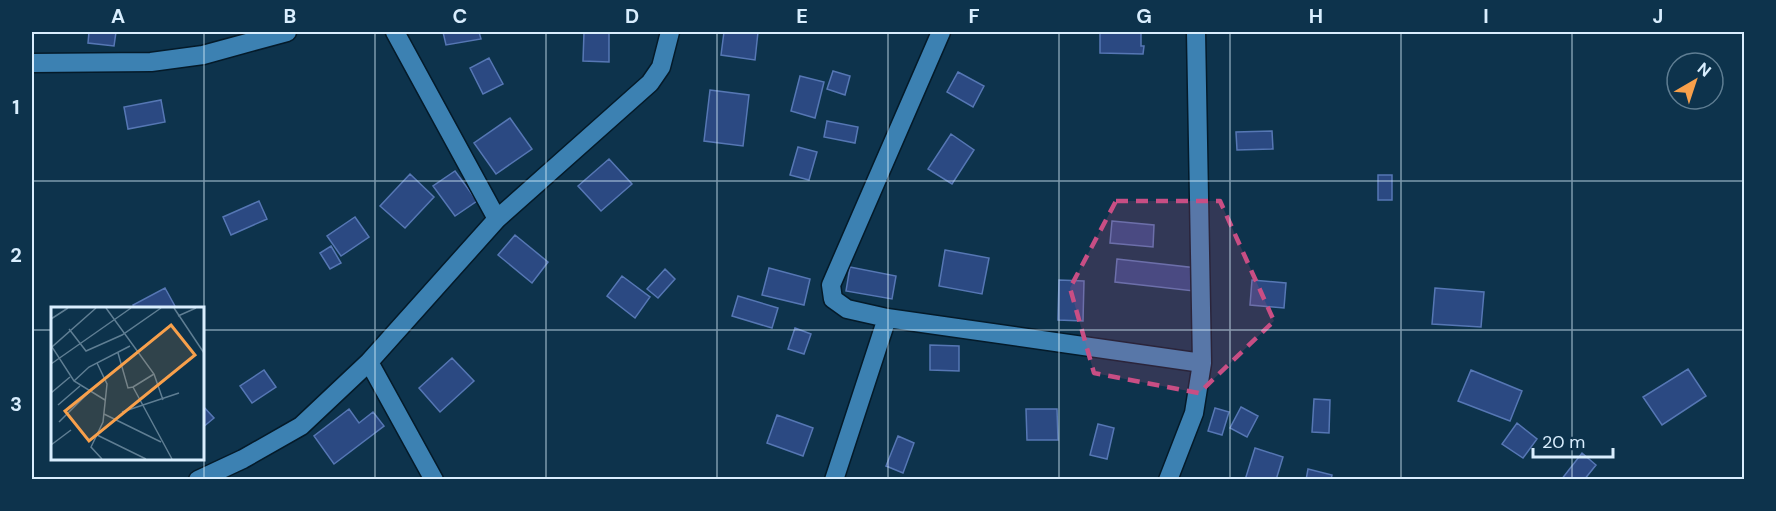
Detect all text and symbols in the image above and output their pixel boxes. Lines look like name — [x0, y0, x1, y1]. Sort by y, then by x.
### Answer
text: A — [111, 3, 125, 29]
text: B — [284, 3, 296, 29]
text: C — [453, 3, 467, 29]
text: D — [625, 3, 639, 29]
text: E — [796, 3, 808, 29]
text: F — [968, 3, 980, 29]
text: G — [1136, 3, 1152, 29]
text: H — [1309, 3, 1323, 29]
text: I — [1483, 3, 1489, 29]
text: J — [1653, 3, 1663, 29]
north arrow — [1665, 51, 1725, 111]
text: N — [1693, 58, 1715, 82]
text: 1 — [12, 94, 20, 120]
text: 2 — [10, 242, 22, 268]
inset map — [51, 307, 204, 460]
text: 3 — [10, 391, 22, 417]
scale bar — [1533, 421, 1612, 459]
text: 20 m — [1542, 430, 1585, 454]

